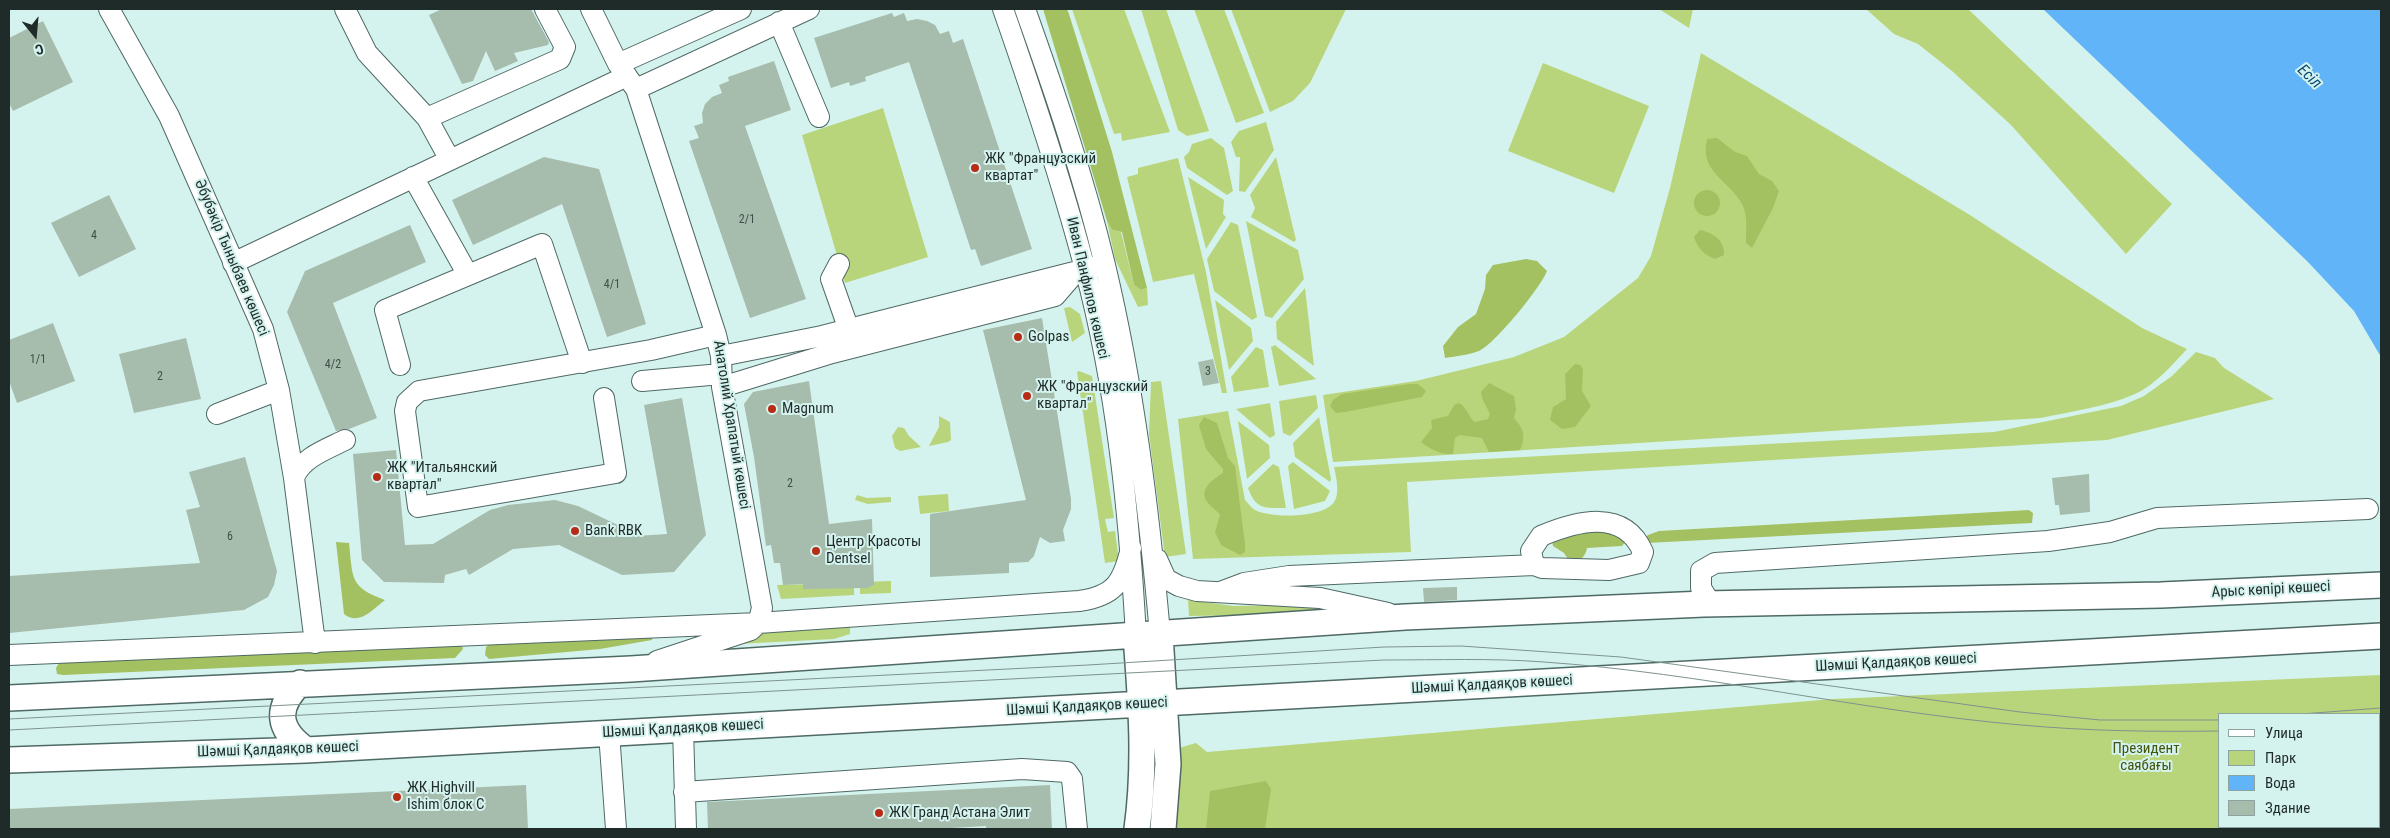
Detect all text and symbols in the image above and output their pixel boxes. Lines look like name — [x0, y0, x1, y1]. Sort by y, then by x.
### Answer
north arrow — [10, 10, 60, 60]
text: С — [33, 41, 46, 58]
water label: Есіл — [2293, 61, 2325, 93]
place label: ЖК "Французский квартат" — [985, 150, 1096, 185]
marker: ЖК "Французский квартат" — [969, 162, 981, 174]
street label: Әбубәкір Тыныбаев көшесі — [190, 177, 272, 339]
house number: 2/1 — [739, 213, 755, 227]
street label: Иван Панфилов көшесі — [1062, 215, 1112, 361]
house number: 4 — [91, 229, 97, 243]
house number: 4/1 — [604, 278, 620, 292]
place label: Golpas — [1028, 328, 1069, 346]
marker: Golpas — [1012, 331, 1024, 343]
street label: Анатолий Храпатый көшесі — [709, 339, 753, 511]
house number: 1/1 — [30, 353, 46, 367]
house number: 4/2 — [325, 358, 341, 372]
house number: 3 — [1205, 365, 1211, 379]
house number: 2 — [157, 370, 163, 384]
place label: ЖК "Французский квартал" — [1037, 378, 1148, 413]
marker: ЖК "Французский квартал" — [1021, 390, 1033, 402]
place label: Magnum — [782, 400, 834, 418]
marker: Magnum — [766, 403, 778, 415]
place label: ЖК "Итальянский квартал" — [387, 459, 497, 494]
marker: ЖК "Итальянский квартал" — [371, 471, 383, 483]
house number: 2 — [787, 477, 793, 491]
place label: Bank RBK — [585, 522, 642, 540]
marker: Bank RBK — [569, 525, 581, 537]
house number: 6 — [227, 530, 233, 544]
place label: Центр Красоты Dentsel — [826, 533, 921, 568]
marker: Центр Красоты Dentsel — [810, 545, 822, 557]
street label: Арыс көпірі көшесі — [2211, 578, 2331, 602]
street label: Шәмші Қалдаяқов көшесі — [1815, 650, 1977, 676]
street label: Шәмші Қалдаяқов көшесі — [1411, 672, 1573, 698]
street label: Шәмші Қалдаяқов көшесі — [1006, 694, 1168, 720]
legend — [2218, 713, 2380, 828]
street label: Шәмші Қалдаяқов көшесі — [602, 716, 764, 742]
text: Улица — [2265, 724, 2303, 742]
street label: Шәмші Қалдаяқов көшесі — [197, 738, 359, 762]
park label: Президент саябағы — [2112, 740, 2180, 775]
text: Парк — [2265, 749, 2296, 767]
text: Вода — [2265, 774, 2295, 792]
place label: ЖК Highvill Ishim блок C — [407, 779, 485, 814]
marker: ЖК Highvill Ishim блок C — [391, 791, 403, 803]
text: Здание — [2265, 799, 2310, 817]
place label: ЖК Гранд Астана Элит — [889, 804, 1030, 822]
marker: ЖК Гранд Астана Элит — [873, 807, 885, 819]

